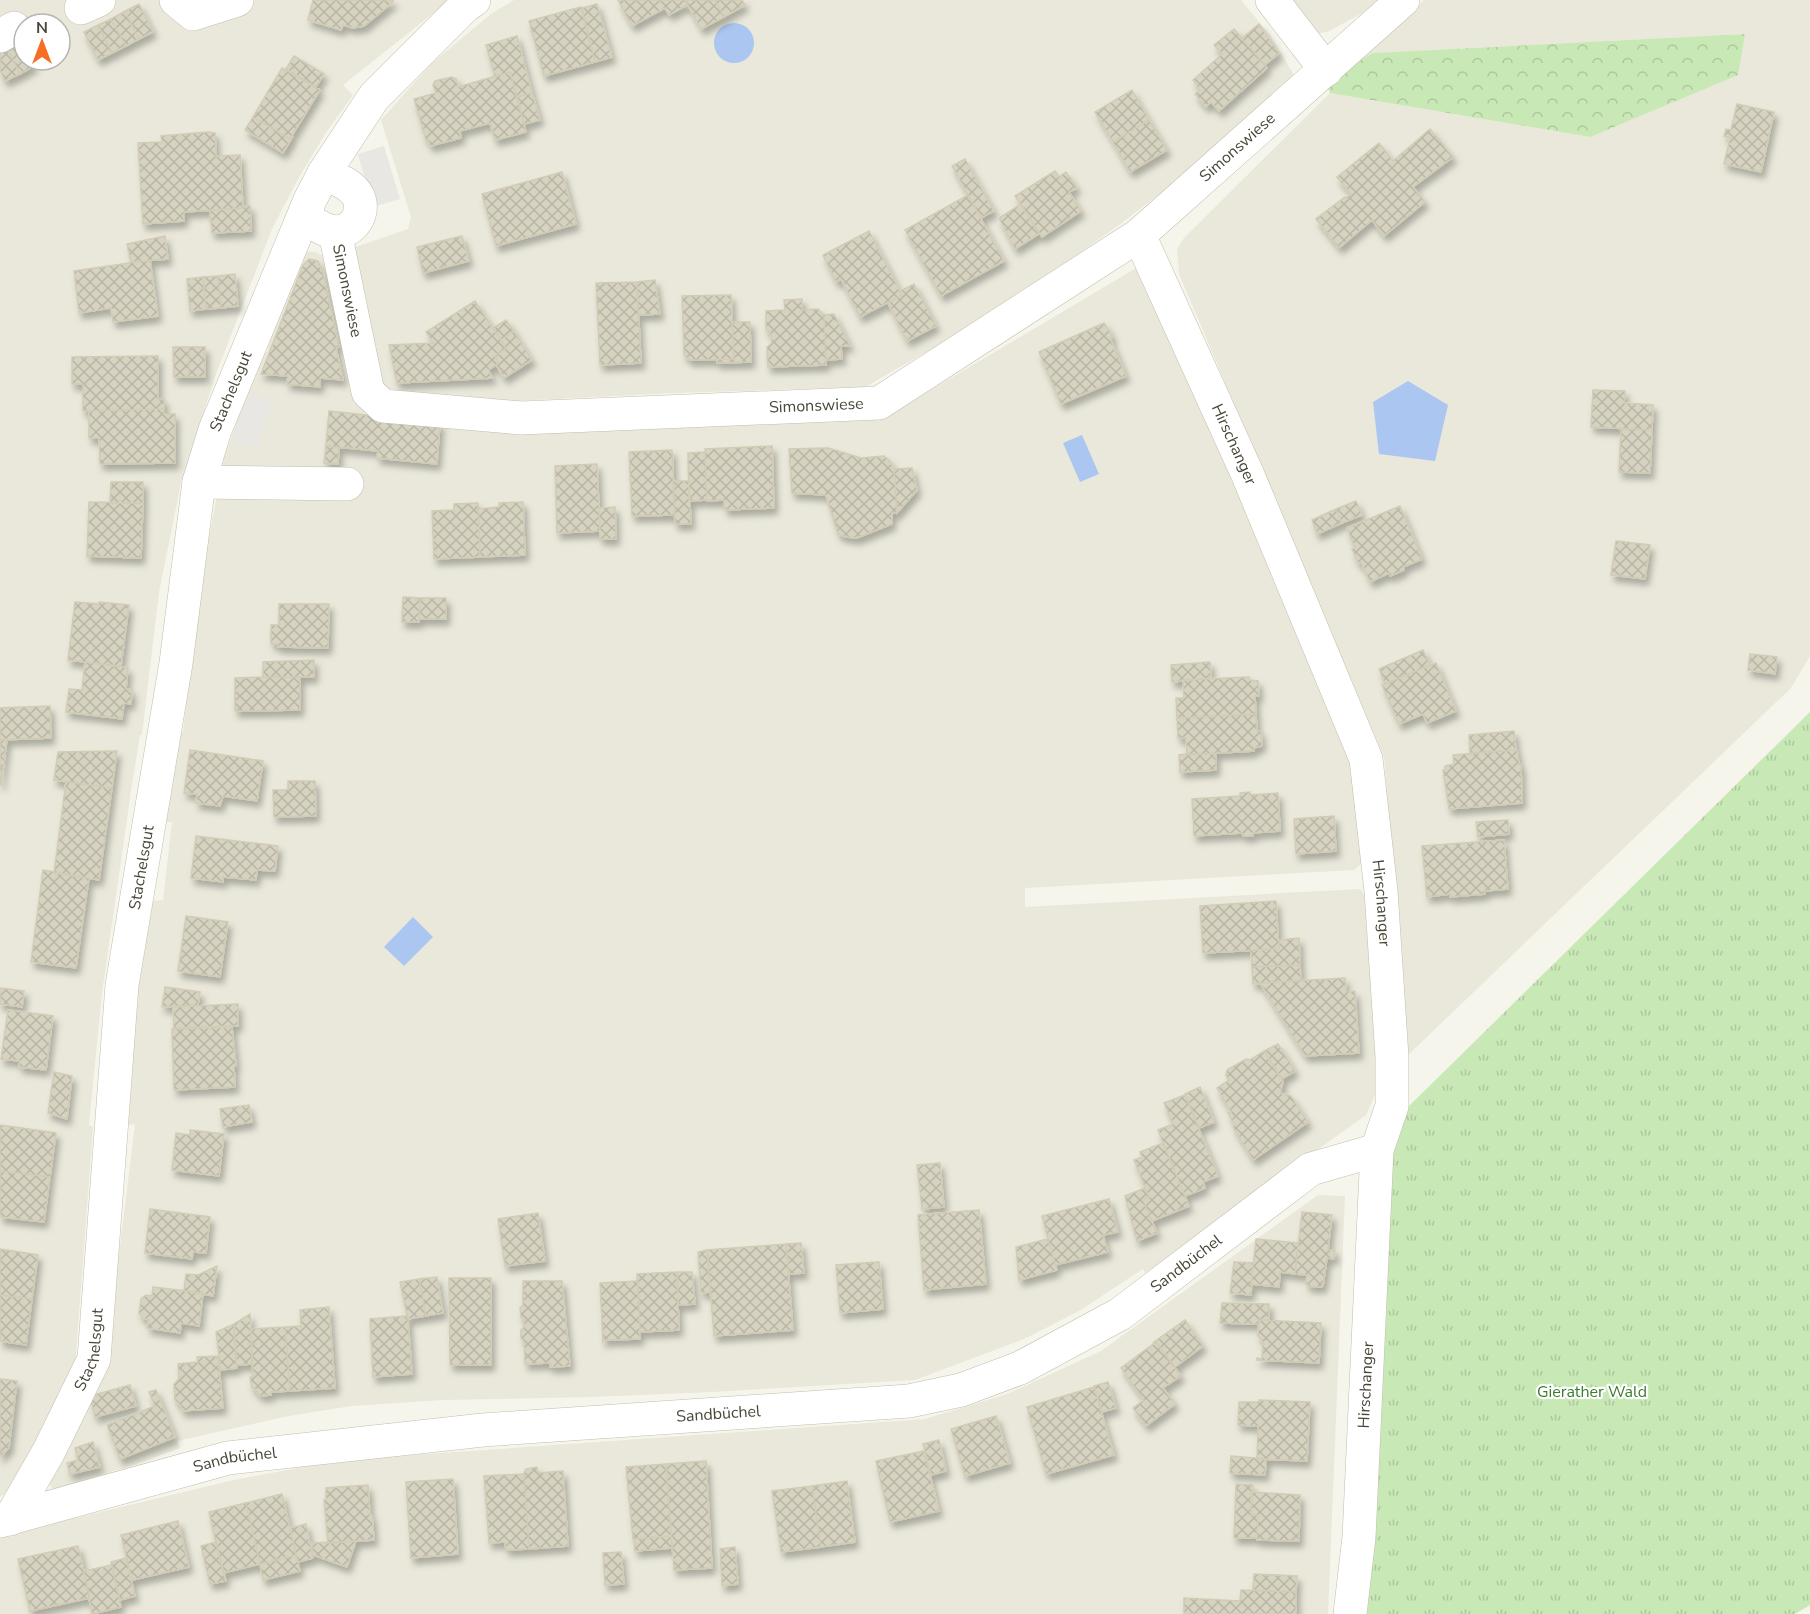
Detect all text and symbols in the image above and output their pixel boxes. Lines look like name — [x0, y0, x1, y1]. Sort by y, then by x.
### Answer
north arrow — [12, 12, 72, 72]
text: N — [36, 17, 48, 39]
street label: Simonswiese — [1195, 108, 1280, 187]
street label: Simonswiese — [327, 242, 367, 339]
street label: Stachelsgut — [205, 347, 258, 435]
street label: Simonswiese — [769, 393, 864, 419]
street label: Hirschanger — [1206, 400, 1262, 489]
street label: Stachelsgut — [124, 823, 160, 911]
street label: Hirschanger — [1367, 858, 1396, 947]
street label: Sandbüchel — [1146, 1229, 1227, 1298]
street label: Stachelsgut — [69, 1307, 109, 1395]
street label: Hirschanger — [1353, 1341, 1379, 1429]
park label: Gierather Wald — [1537, 1381, 1647, 1403]
street label: Sandbüchel — [675, 1400, 762, 1428]
street label: Sandbüchel — [190, 1442, 278, 1478]

